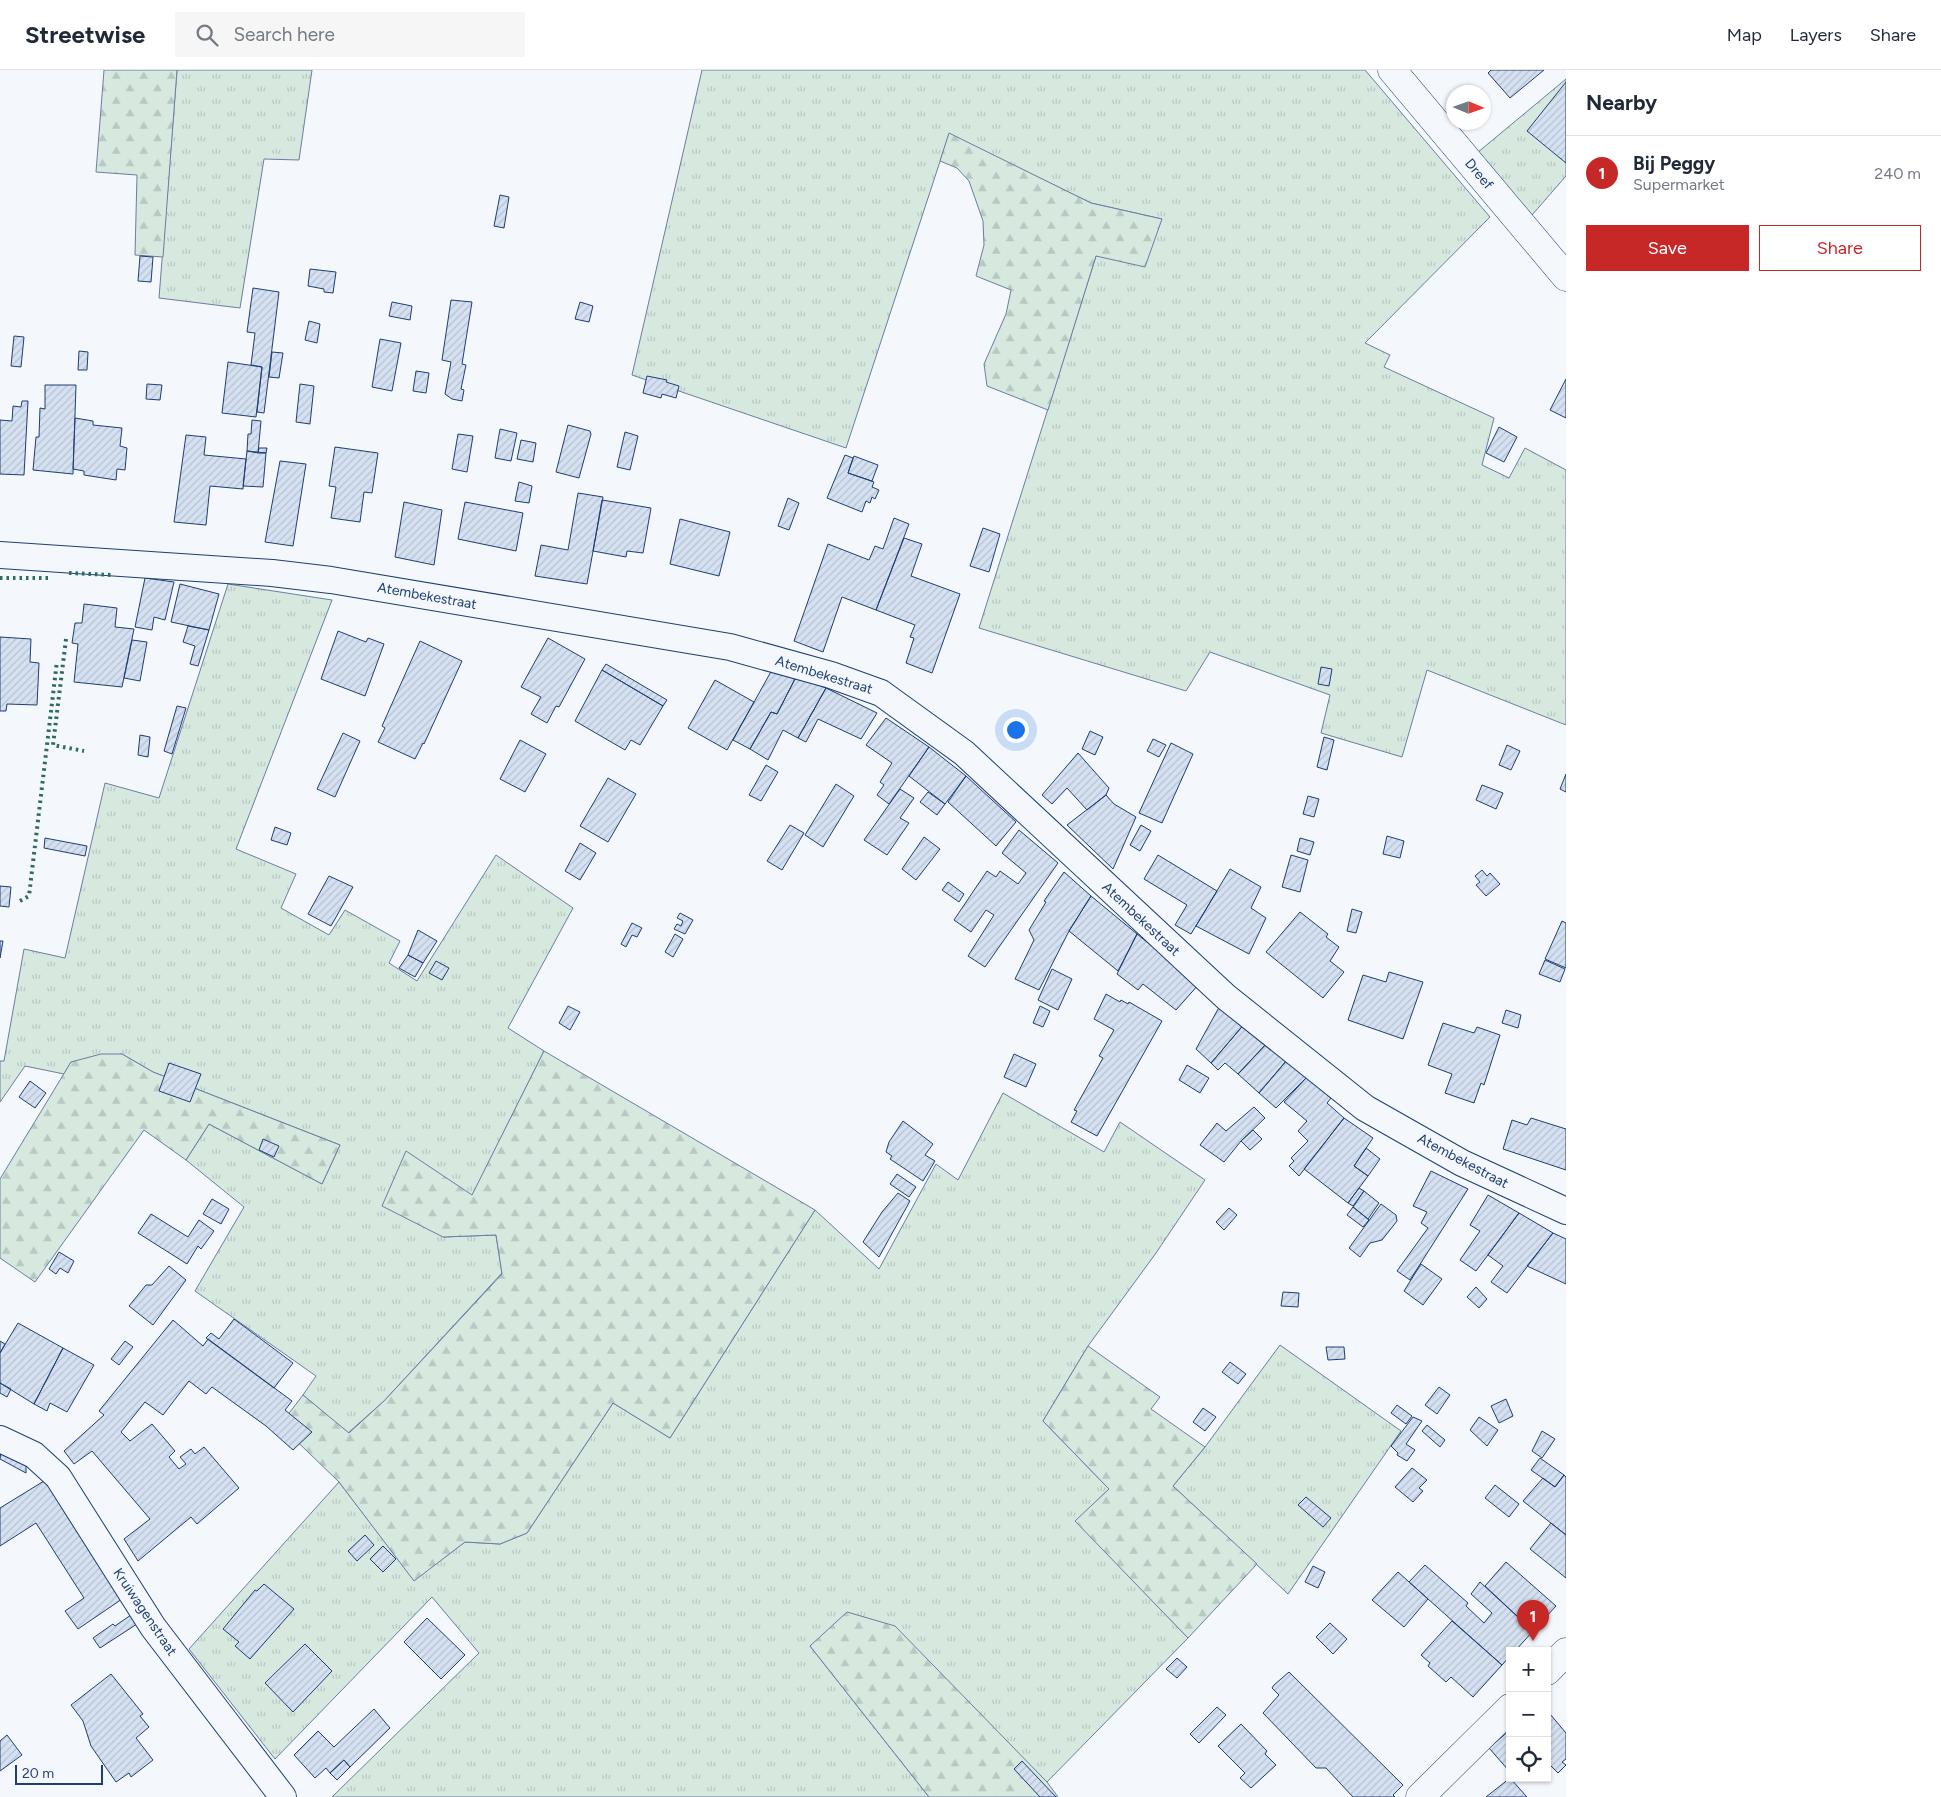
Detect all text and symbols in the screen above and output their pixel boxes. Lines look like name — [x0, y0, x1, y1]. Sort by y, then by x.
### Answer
search box — [175, 12, 525, 57]
text: Streetwise — [25, 20, 145, 49]
icon: search — [193, 21, 221, 49]
text: Search here — [233, 23, 335, 46]
text: Map — [1727, 24, 1762, 46]
text: Layers — [1790, 24, 1842, 46]
text: Share — [1870, 24, 1916, 46]
north arrow — [1446, 85, 1491, 130]
text: Nearby — [1586, 90, 1657, 115]
text: Bij Peggy — [1633, 152, 1715, 175]
street label: Dreef — [1461, 155, 1497, 193]
text: 1 — [1599, 164, 1605, 183]
text: 240 m — [1874, 164, 1921, 183]
text: Supermarket — [1633, 175, 1725, 194]
button: Save — [1586, 225, 1749, 271]
button: Share — [1759, 225, 1921, 271]
street label: Atembekestraat — [376, 579, 478, 613]
street label: Atembekestraat — [773, 652, 875, 698]
your location — [1003, 717, 1029, 743]
street label: Atembekestraat — [1098, 878, 1184, 960]
street label: Atembekestraat — [1415, 1130, 1511, 1192]
street label: Kruiwagenstraat — [109, 1565, 181, 1659]
pin: 1 — [1517, 1600, 1549, 1641]
map controls — [1506, 1647, 1551, 1782]
button: + — [1506, 1647, 1551, 1692]
button: − — [1506, 1692, 1551, 1737]
button: locate — [1506, 1737, 1551, 1782]
scale bar — [15, 1762, 102, 1785]
text: 20 m — [22, 1765, 54, 1782]

